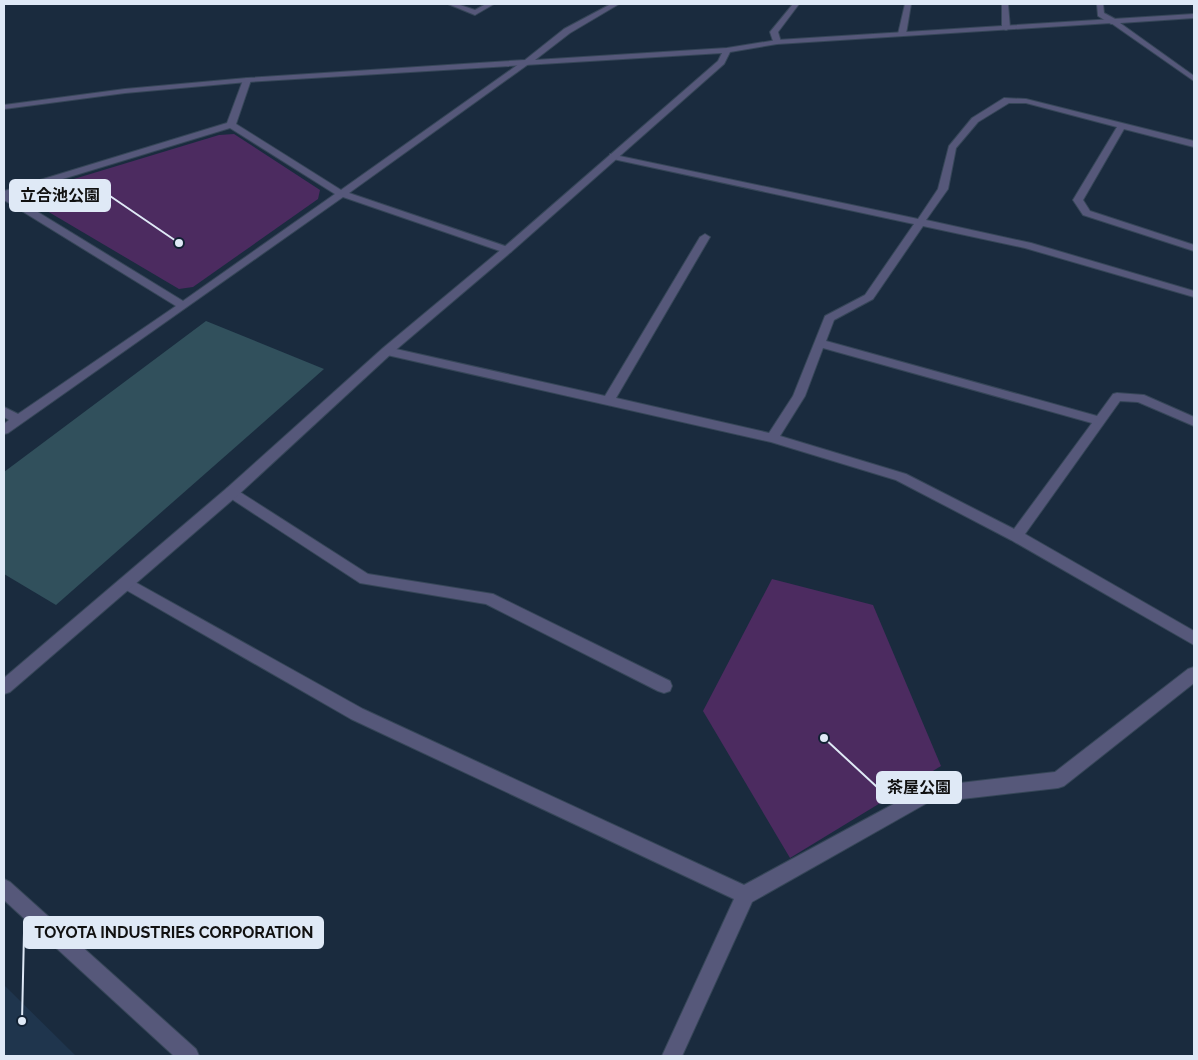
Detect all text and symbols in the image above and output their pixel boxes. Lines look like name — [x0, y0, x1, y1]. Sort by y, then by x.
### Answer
callout: 立合池公園 — [10, 180, 110, 211]
text: 立合池公園 — [20, 186, 100, 205]
callout: 茶屋公園 — [877, 772, 961, 803]
text: 茶屋公園 — [887, 778, 951, 797]
callout: TOYOTA INDUSTRIES CORPORATION — [24, 917, 323, 948]
text: TOYOTA INDUSTRIES CORPORATION — [35, 923, 313, 942]

